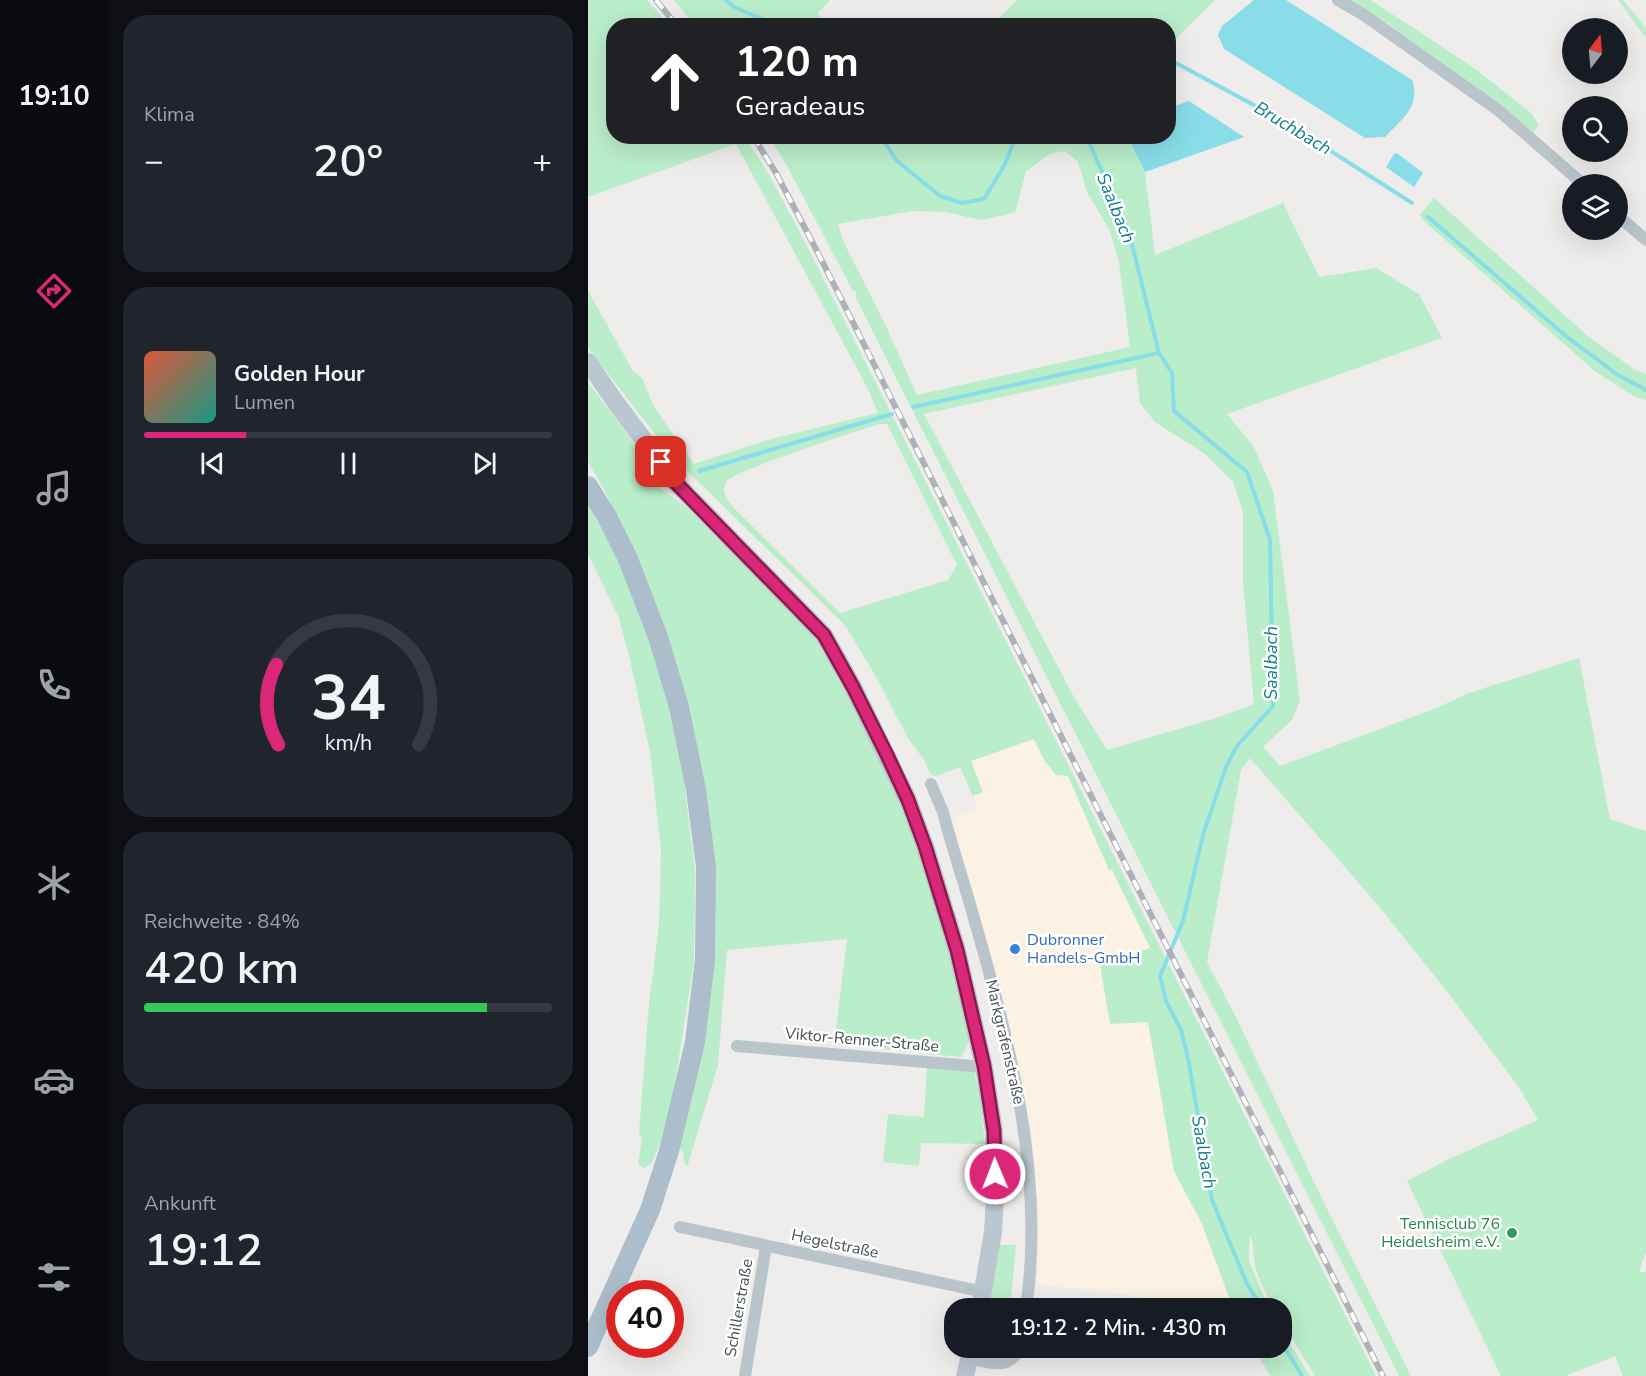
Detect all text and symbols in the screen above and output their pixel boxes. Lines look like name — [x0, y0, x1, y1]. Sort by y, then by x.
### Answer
north arrow — [1562, 18, 1628, 84]
map controls — [1562, 18, 1628, 240]
text: 120 m — [735, 34, 859, 91]
icon: ahead — [636, 42, 714, 120]
text: 19:10 — [18, 78, 90, 115]
text: Geradeaus — [735, 88, 865, 125]
water label: Bruchbach — [1250, 96, 1336, 160]
button: search — [1562, 96, 1628, 162]
text: Klima — [144, 101, 195, 128]
text: 20° — [313, 131, 383, 192]
text: − — [144, 139, 164, 184]
text: + — [532, 139, 552, 184]
water label: Saalbach — [1091, 169, 1141, 247]
button: layers — [1562, 174, 1628, 240]
icon: directions — [33, 270, 75, 312]
text: Golden Hour — [234, 359, 365, 389]
text: Lumen — [234, 389, 295, 416]
pin — [635, 436, 686, 487]
icon: arrive — [644, 445, 677, 478]
icon: previous — [196, 447, 229, 480]
icon: pause — [332, 447, 365, 480]
icon: next — [468, 447, 501, 480]
icon: music — [33, 467, 75, 509]
water label: Saalbach — [1259, 626, 1283, 700]
text: 34 — [311, 656, 385, 741]
icon: phone — [33, 664, 75, 706]
text: km/h — [324, 728, 372, 758]
icon: climate — [33, 862, 75, 904]
text: Reichweite · 84% — [144, 908, 300, 935]
place label: Dubronner Handels-GmbH — [1027, 929, 1141, 969]
text: 420 km — [144, 938, 299, 999]
marker: Dubronner Handels-GmbH — [1008, 942, 1022, 956]
street label: Markgrafenstraße — [980, 977, 1030, 1107]
street label: Viktor-Renner-Straße — [783, 1022, 940, 1058]
icon: car — [33, 1059, 75, 1101]
water label: Saalbach — [1186, 1113, 1222, 1191]
position arrow — [963, 1142, 1027, 1206]
text: Ankunft — [144, 1190, 216, 1217]
place label: Tennisclub 76 Heidelsheim e.V. — [1381, 1213, 1500, 1253]
text: 19:12 — [144, 1220, 263, 1281]
street label: Hegelstraße — [789, 1224, 881, 1264]
marker: Tennisclub 76 Heidelsheim e.V. — [1505, 1226, 1519, 1240]
icon: filters — [33, 1256, 75, 1298]
street label: Schillerstraße — [720, 1257, 758, 1359]
speed limit sign: 40 — [606, 1280, 684, 1358]
text: 19:12 · 2 Min. · 430 m — [1009, 1313, 1227, 1343]

